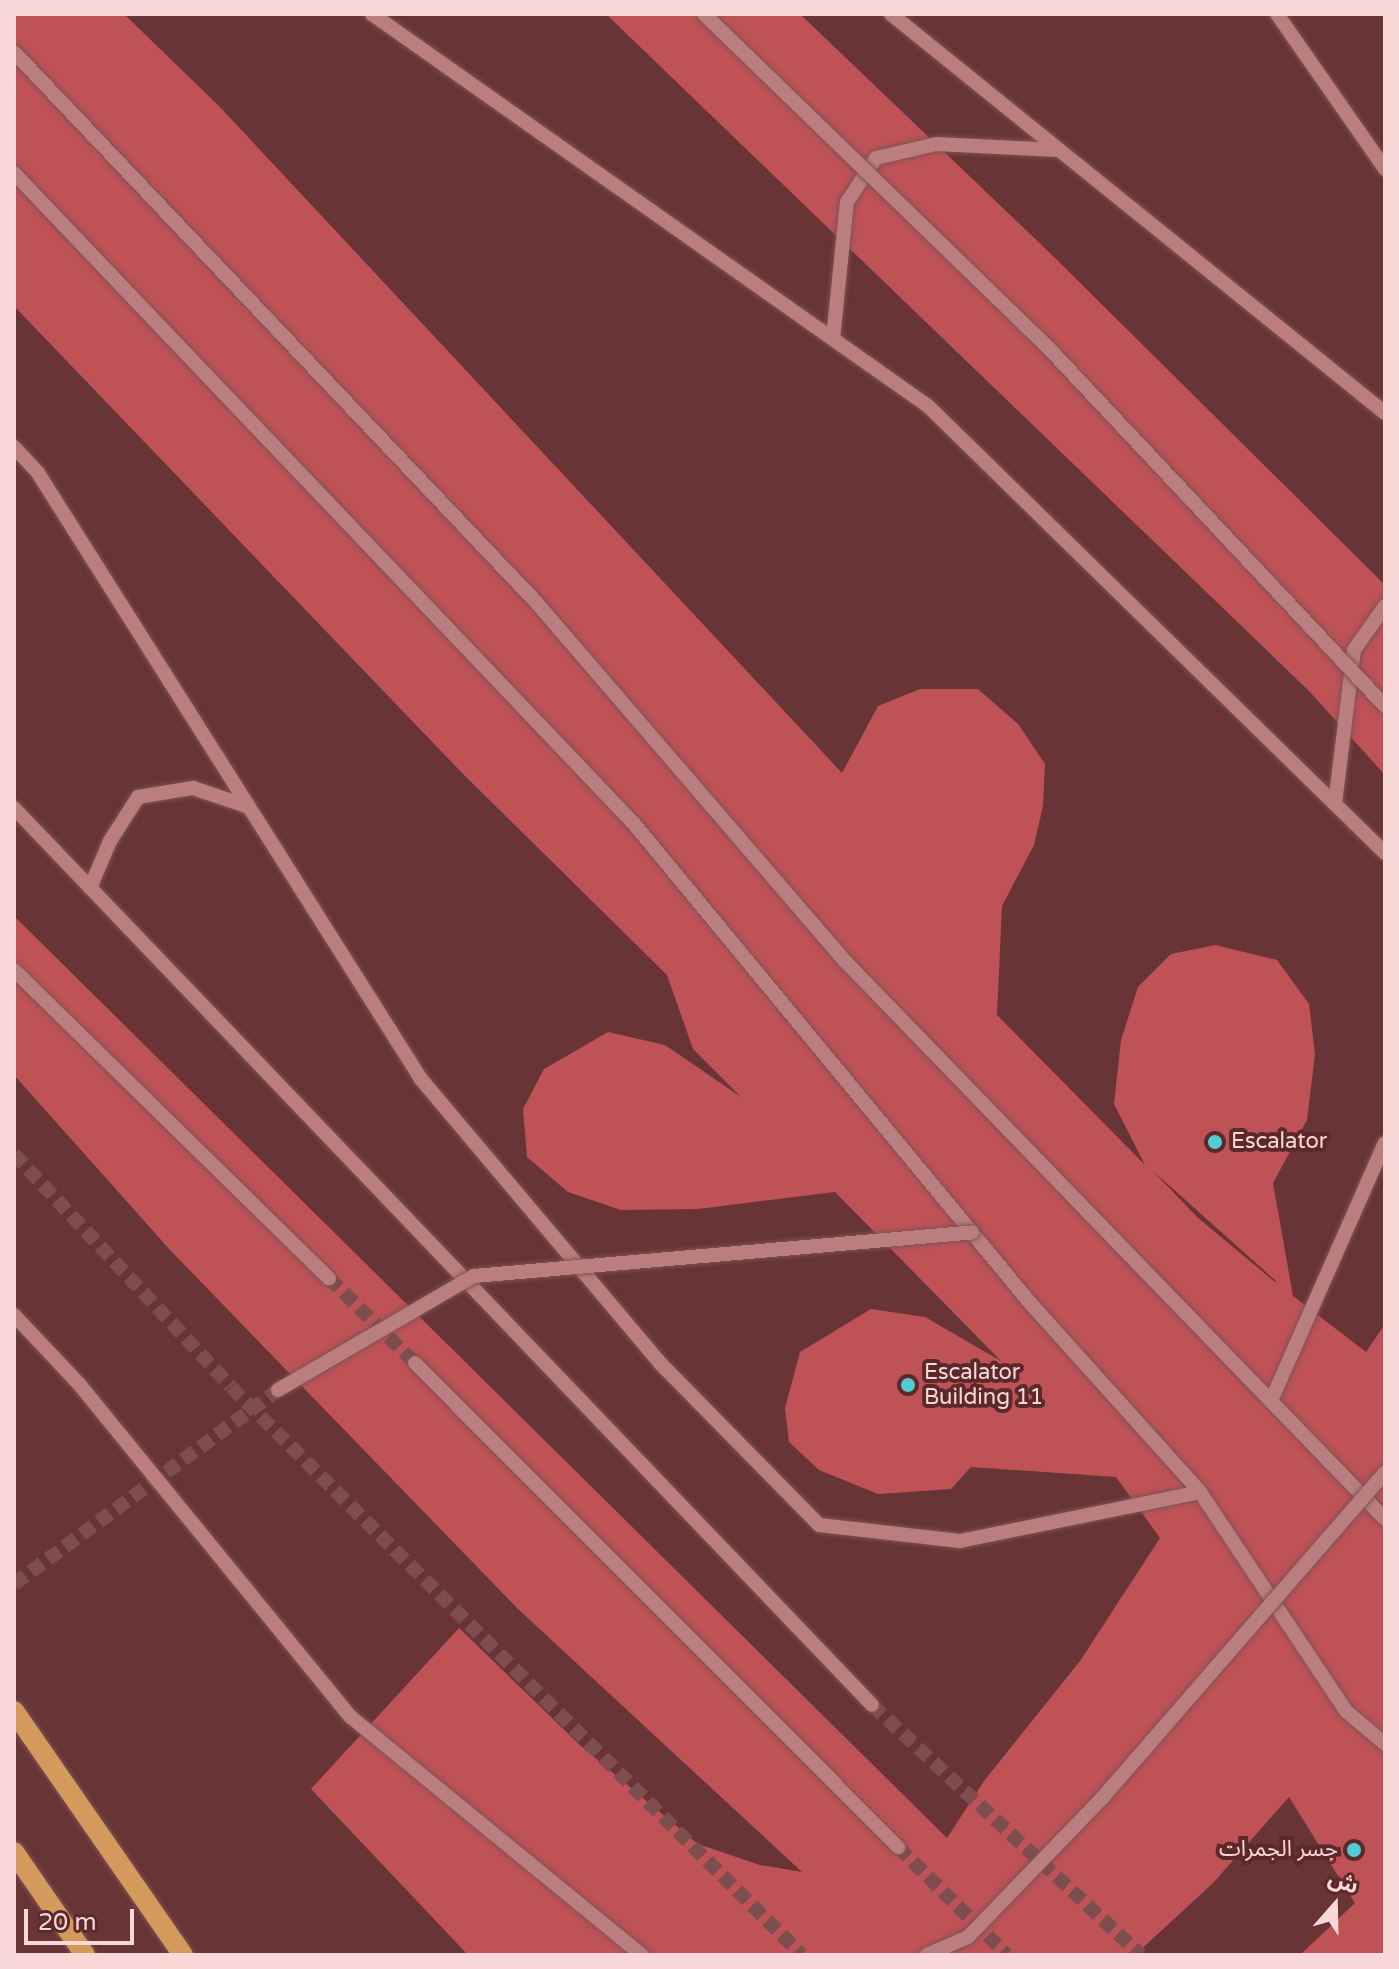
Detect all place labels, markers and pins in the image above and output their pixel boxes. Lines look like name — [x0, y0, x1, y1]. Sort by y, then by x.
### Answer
place label: Escalator — [1231, 1129, 1327, 1155]
marker: Escalator — [1206, 1133, 1224, 1151]
place label: Escalator Building 11 — [924, 1359, 1043, 1410]
marker: Escalator Building 11 — [899, 1376, 917, 1394]
place label: جسر الجمرات — [1219, 1837, 1338, 1863]
marker: جسر الجمرات — [1345, 1841, 1363, 1859]

